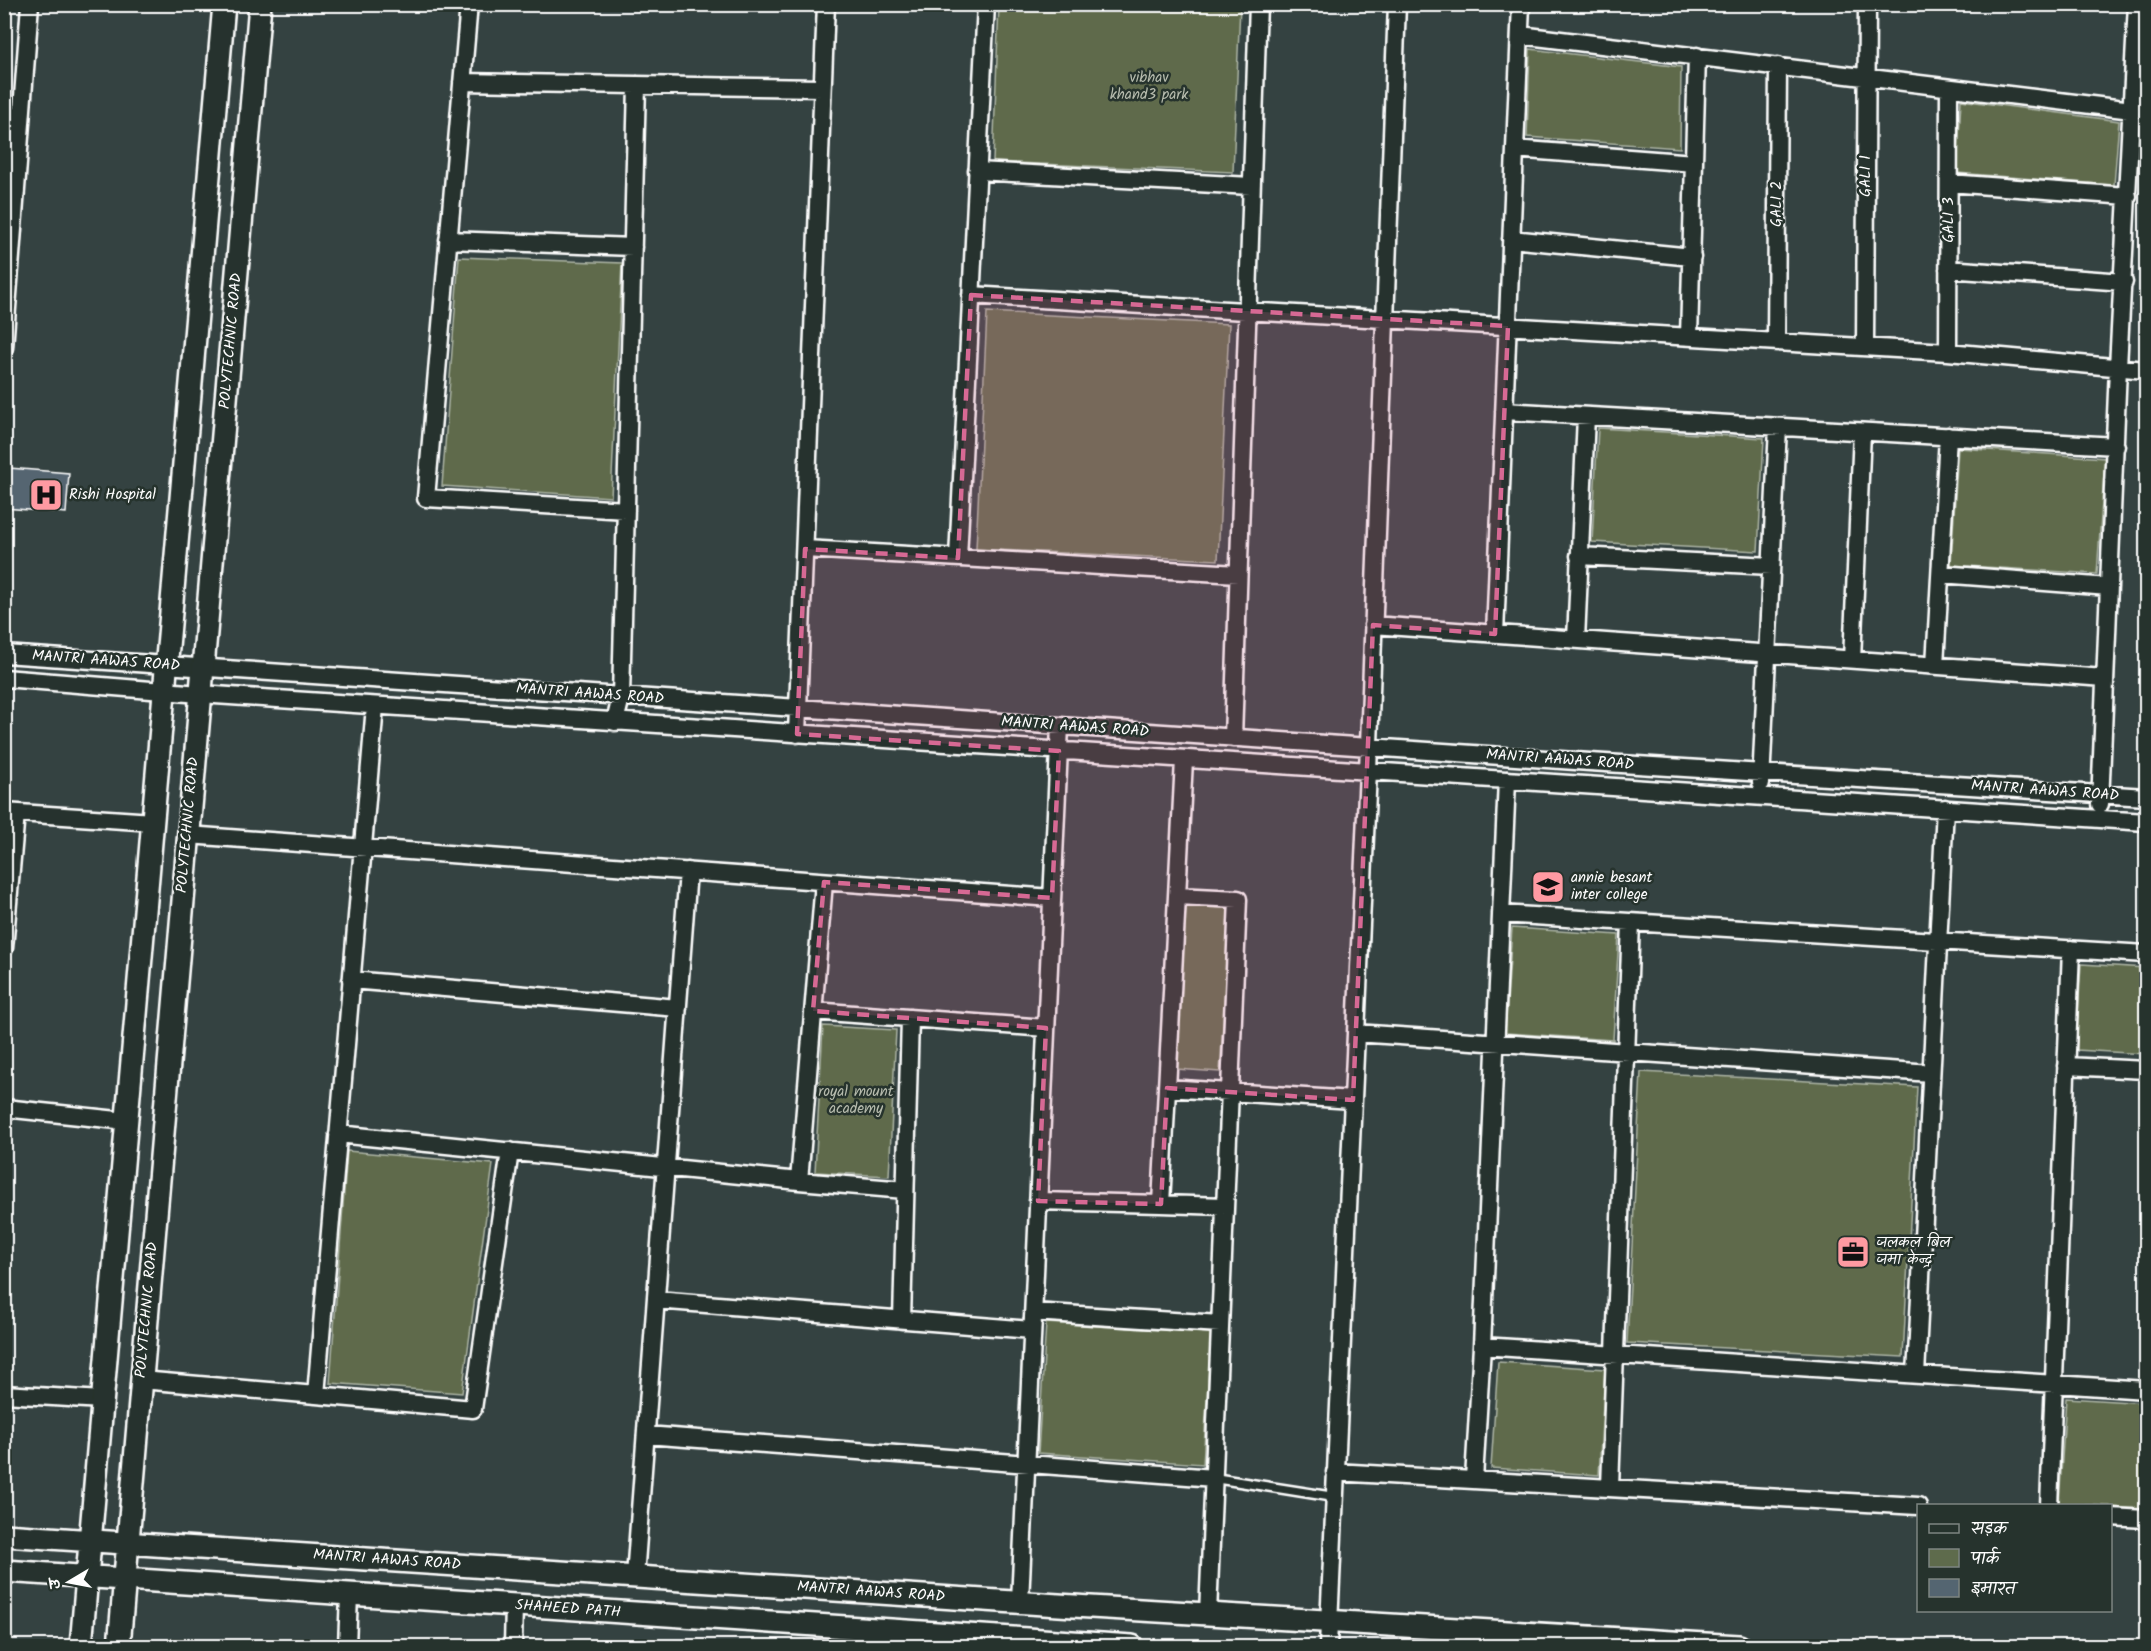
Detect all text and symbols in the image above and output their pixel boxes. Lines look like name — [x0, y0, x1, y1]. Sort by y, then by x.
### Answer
park label: vibhav khand3 park — [1110, 66, 1189, 107]
street label: GALI 1 — [1854, 155, 1878, 197]
street label: GALI 2 — [1765, 181, 1789, 227]
street label: GALI 3 — [1937, 197, 1961, 243]
street label: POLYTECHNIC ROAD — [213, 272, 249, 410]
hospital icon: Rishi Hospital — [28, 477, 64, 513]
place label: Rishi Hospital — [69, 483, 156, 507]
street label: MANTRI AAWAS ROAD — [31, 644, 181, 678]
street label: MANTRI AAWAS ROAD — [515, 677, 665, 711]
street label: MANTRI AAWAS ROAD — [1000, 710, 1150, 744]
street label: MANTRI AAWAS ROAD — [1485, 743, 1635, 777]
street label: POLYTECHNIC ROAD — [170, 756, 206, 894]
street label: MANTRI AAWAS ROAD — [1970, 774, 2120, 808]
place label: annie besant inter college — [1571, 866, 1652, 907]
school or university icon: annie besant inter college — [1530, 869, 1566, 905]
park label: royal mount academy — [818, 1080, 894, 1121]
place label: जलकल बिल जमा केन्द्र — [1876, 1231, 1953, 1272]
office icon: जलकल बिल जमा केन्द्र — [1835, 1234, 1871, 1270]
street label: POLYTECHNIC ROAD — [129, 1241, 165, 1379]
legend — [1917, 1504, 2112, 1612]
text: सड़क — [1971, 1515, 2009, 1544]
street label: MANTRI AAWAS ROAD — [312, 1543, 462, 1577]
text: पार्क — [1970, 1545, 2002, 1574]
north arrow — [39, 1552, 99, 1612]
text: उ — [42, 1574, 69, 1591]
street label: MANTRI AAWAS ROAD — [796, 1575, 946, 1609]
text: इमारत — [1971, 1575, 2019, 1604]
street label: SHAHEED PATH — [514, 1593, 622, 1625]

